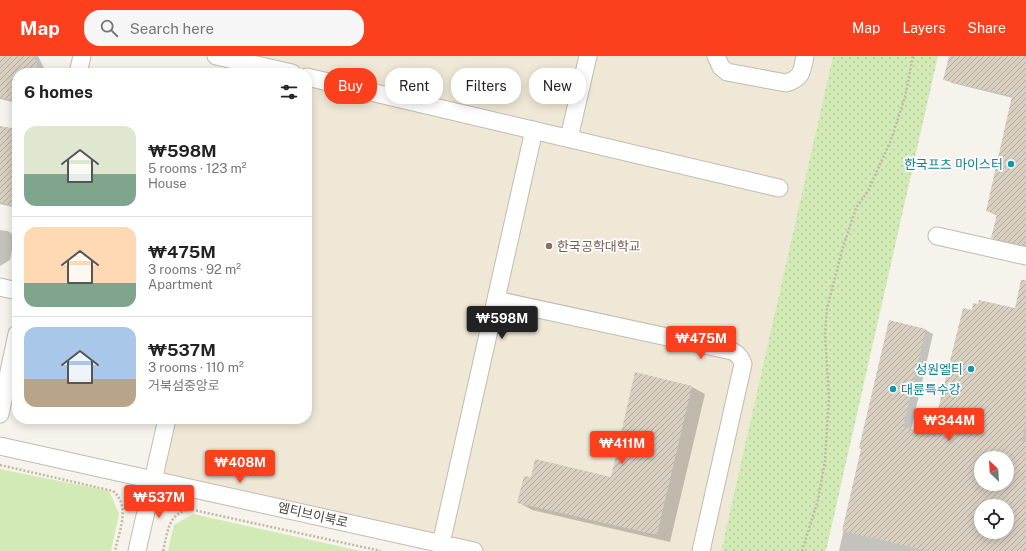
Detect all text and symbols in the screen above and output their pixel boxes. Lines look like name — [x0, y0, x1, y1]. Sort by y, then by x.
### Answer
search box — [84, 10, 364, 46]
text: Map — [20, 17, 60, 39]
icon: search — [98, 17, 120, 39]
text: Search here — [130, 20, 214, 37]
text: Map — [852, 20, 880, 36]
text: Layers — [902, 20, 946, 36]
text: Share — [968, 20, 1006, 36]
chip: Buy — [324, 68, 377, 104]
chip: Rent — [385, 68, 443, 104]
chip: Filters — [451, 68, 521, 104]
chip: New — [529, 68, 586, 104]
icon: filters — [278, 81, 300, 103]
text: 6 homes — [24, 82, 93, 102]
text: ₩598M — [148, 141, 217, 161]
icon: home — [56, 142, 104, 190]
place label: 한국프츠 마이스터 — [904, 157, 1003, 172]
marker: 한국프츠 마이스터 — [1006, 159, 1016, 169]
text: 5 rooms · 123 m² — [148, 161, 247, 176]
text: House — [148, 176, 187, 191]
place label: 한국공학대학교 — [557, 239, 641, 254]
marker: 한국공학대학교 — [544, 241, 554, 251]
text: ₩475M — [148, 242, 216, 262]
icon: home — [56, 243, 104, 291]
text: 3 rooms · 92 m² — [148, 262, 241, 277]
text: Apartment — [148, 277, 213, 292]
pin: ₩598M — [474, 306, 530, 340]
text: ₩598M — [476, 311, 528, 326]
pin: ₩475M — [673, 326, 729, 360]
text: ₩475M — [675, 331, 727, 346]
text: ₩537M — [148, 340, 216, 360]
icon: home — [56, 343, 104, 391]
text: 3 rooms · 110 m² — [148, 360, 244, 375]
place label: 성원엘티 — [915, 362, 963, 377]
marker: 성원엘티 — [966, 364, 976, 374]
text: 거북섬중앙로 — [148, 378, 220, 393]
place label: 대륜특수강 — [901, 382, 961, 397]
marker: 대륜특수강 — [888, 384, 898, 394]
pin: ₩344M — [921, 408, 977, 442]
text: ₩344M — [923, 413, 975, 428]
pin: ₩411M — [594, 431, 650, 465]
text: ₩411M — [599, 436, 645, 451]
pin: ₩408M — [212, 450, 268, 484]
north arrow — [974, 451, 1014, 491]
map controls — [974, 451, 1014, 539]
text: ₩408M — [214, 455, 266, 470]
pin: ₩537M — [131, 485, 187, 519]
text: ₩537M — [133, 490, 185, 505]
button: locate — [974, 499, 1014, 539]
street label: 엠티브이북로 — [276, 500, 350, 530]

